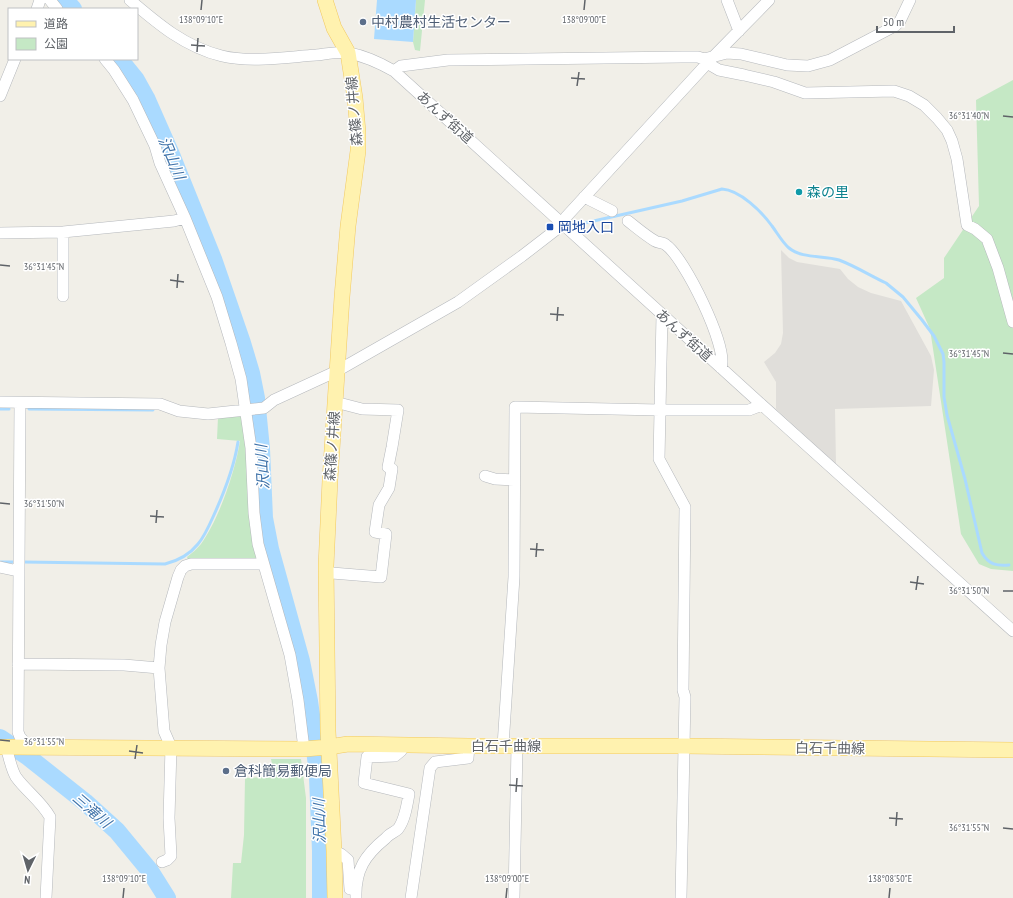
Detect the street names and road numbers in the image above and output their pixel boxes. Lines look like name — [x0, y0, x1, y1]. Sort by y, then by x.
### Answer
street label: 森篠ノ井線 — [342, 75, 366, 147]
street label: あんず街道 — [413, 87, 477, 147]
street label: あんず街道 — [652, 305, 716, 365]
street label: 森篠ノ井線 — [321, 410, 343, 482]
street label: 白石千曲線 — [471, 737, 541, 755]
street label: 白石千曲線 — [795, 738, 865, 758]

